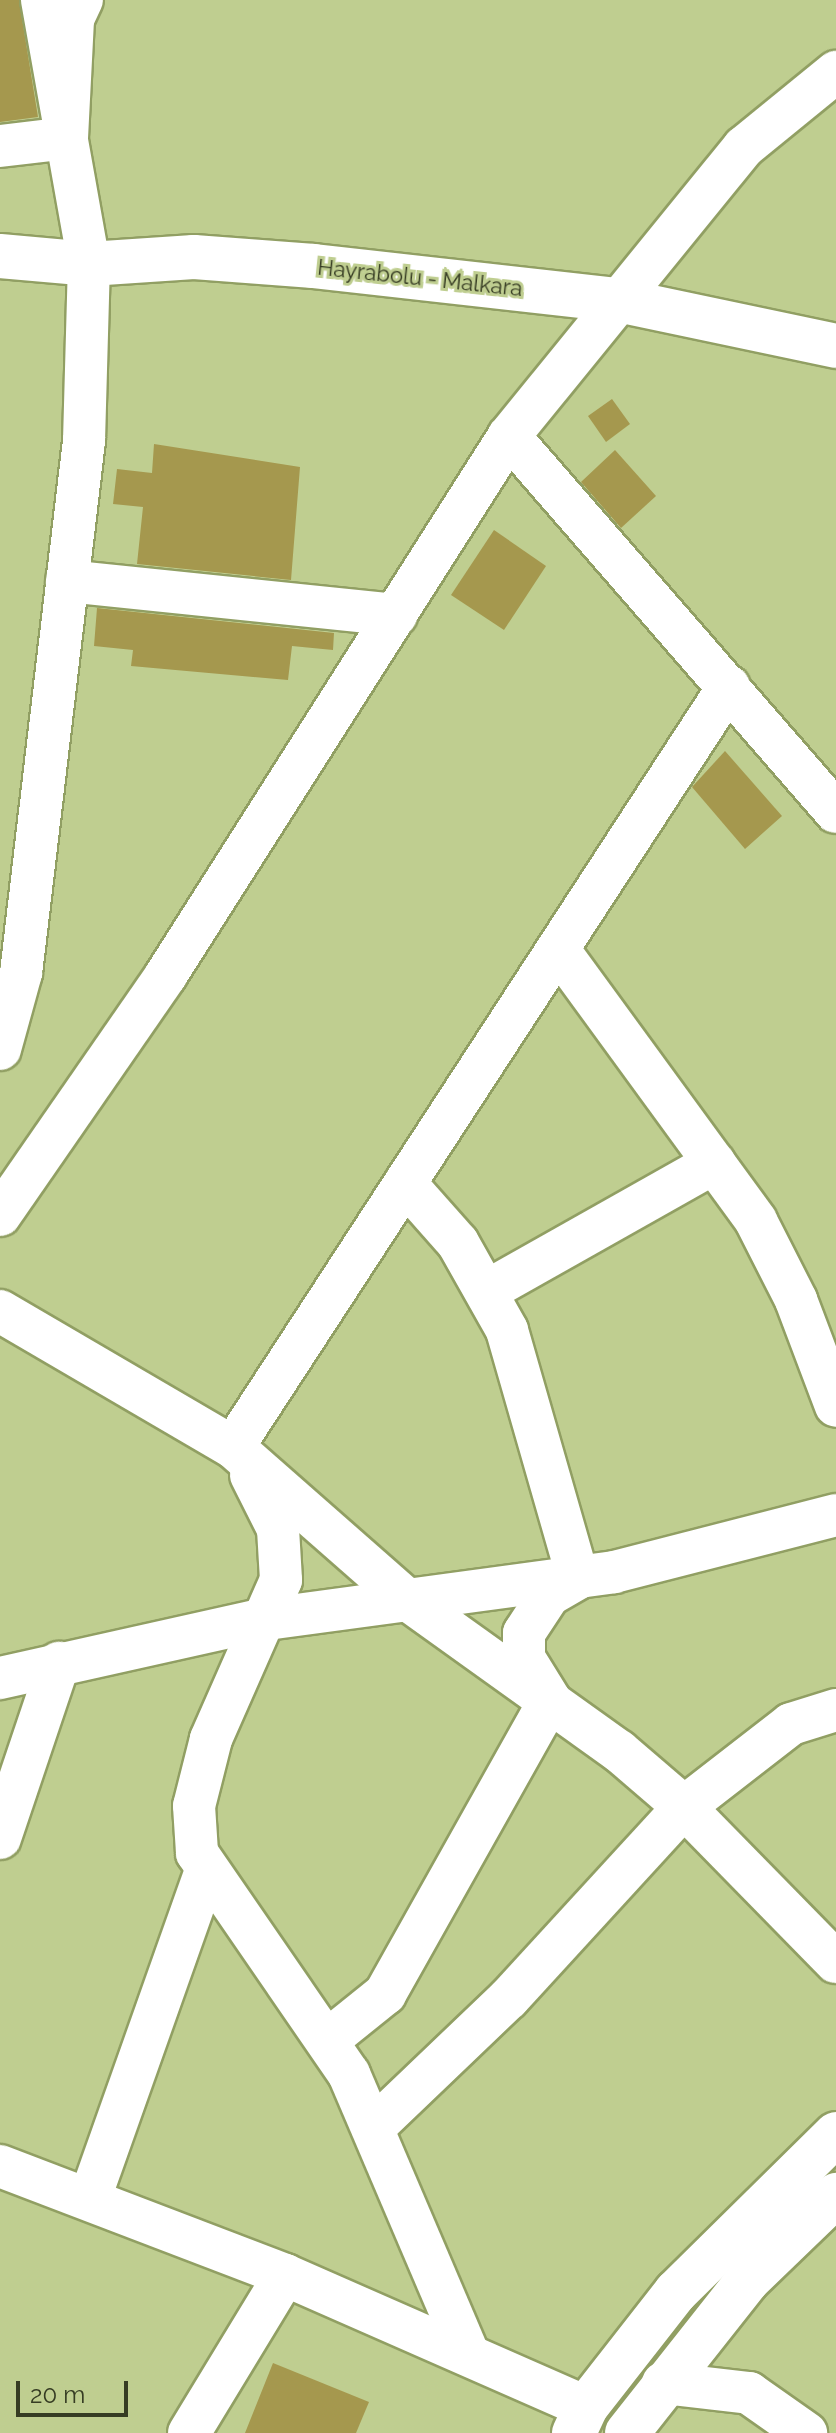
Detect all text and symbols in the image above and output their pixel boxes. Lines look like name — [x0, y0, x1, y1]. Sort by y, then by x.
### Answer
street label: Hayrabolu - Malkara — [316, 254, 524, 302]
scale bar — [20, 2365, 132, 2415]
text: 20 m — [30, 2380, 85, 2409]

